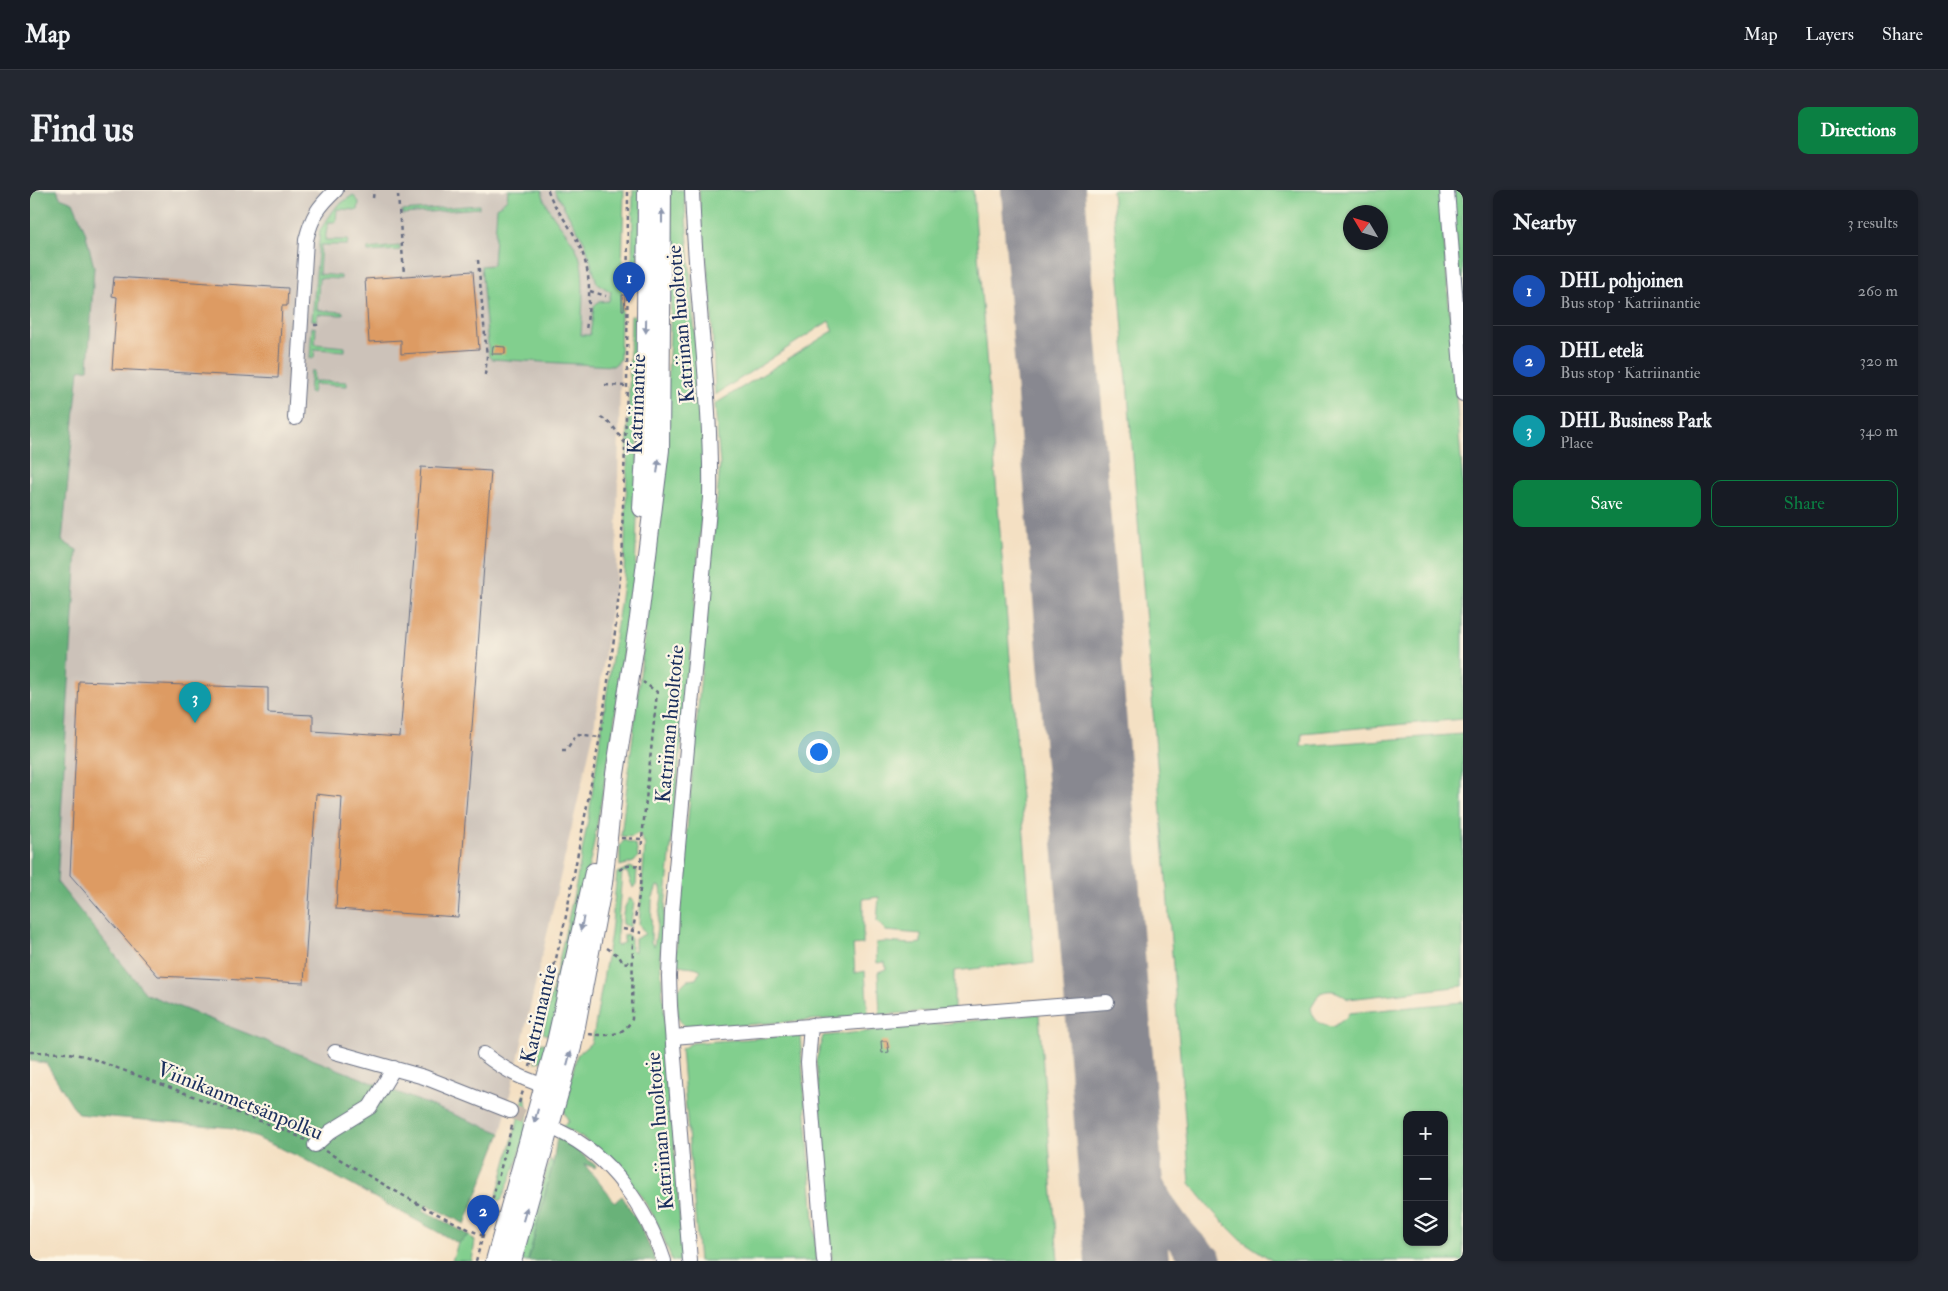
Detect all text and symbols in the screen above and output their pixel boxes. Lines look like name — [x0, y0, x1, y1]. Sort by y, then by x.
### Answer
text: Map — [25, 19, 70, 50]
text: Map — [1744, 23, 1778, 46]
text: Layers — [1806, 23, 1854, 46]
text: Share — [1882, 23, 1923, 46]
button: Directions — [1798, 107, 1918, 154]
text: Find us — [30, 108, 134, 152]
north arrow — [1343, 205, 1388, 250]
one-way arrow — [658, 208, 666, 224]
text: Nearby — [1513, 209, 1576, 236]
text: 3 results — [1847, 213, 1898, 233]
street label: Katriinan huoltotie — [661, 244, 701, 404]
pin: 1 — [613, 262, 645, 303]
text: DHL pohjoinen — [1560, 269, 1683, 293]
text: 1 — [1526, 281, 1532, 301]
text: 260 m — [1858, 281, 1898, 301]
text: Bus stop · Katriinantie — [1560, 293, 1700, 313]
one-way arrow — [642, 318, 650, 334]
text: DHL etelä — [1560, 339, 1643, 363]
text: 2 — [1525, 351, 1533, 371]
text: 320 m — [1860, 351, 1898, 371]
street label: Katriinantie — [622, 353, 652, 455]
text: Bus stop · Katriinantie — [1560, 363, 1700, 383]
text: DHL Business Park — [1560, 409, 1712, 433]
text: 3 — [1526, 421, 1532, 441]
text: 340 m — [1859, 421, 1898, 441]
text: Place — [1560, 433, 1593, 453]
one-way arrow — [654, 458, 662, 474]
button: Save — [1513, 480, 1701, 527]
button: Share — [1711, 480, 1898, 527]
street label: Katriinan huoltotie — [650, 644, 690, 804]
pin: 3 — [179, 682, 211, 723]
your location — [806, 739, 832, 765]
one-way arrow — [578, 917, 586, 932]
street label: Katriinantie — [515, 962, 563, 1066]
one-way arrow — [566, 1050, 574, 1065]
street label: Katriinan huoltotie — [640, 1051, 680, 1211]
street label: Viinikanmetsänpolku — [153, 1055, 327, 1147]
one-way arrow — [532, 1109, 540, 1124]
map controls — [1403, 1111, 1448, 1246]
button: + — [1403, 1111, 1448, 1156]
button: − — [1403, 1156, 1448, 1201]
pin: 2 — [467, 1195, 499, 1236]
button: layers — [1403, 1201, 1448, 1246]
one-way arrow — [522, 1207, 530, 1222]

